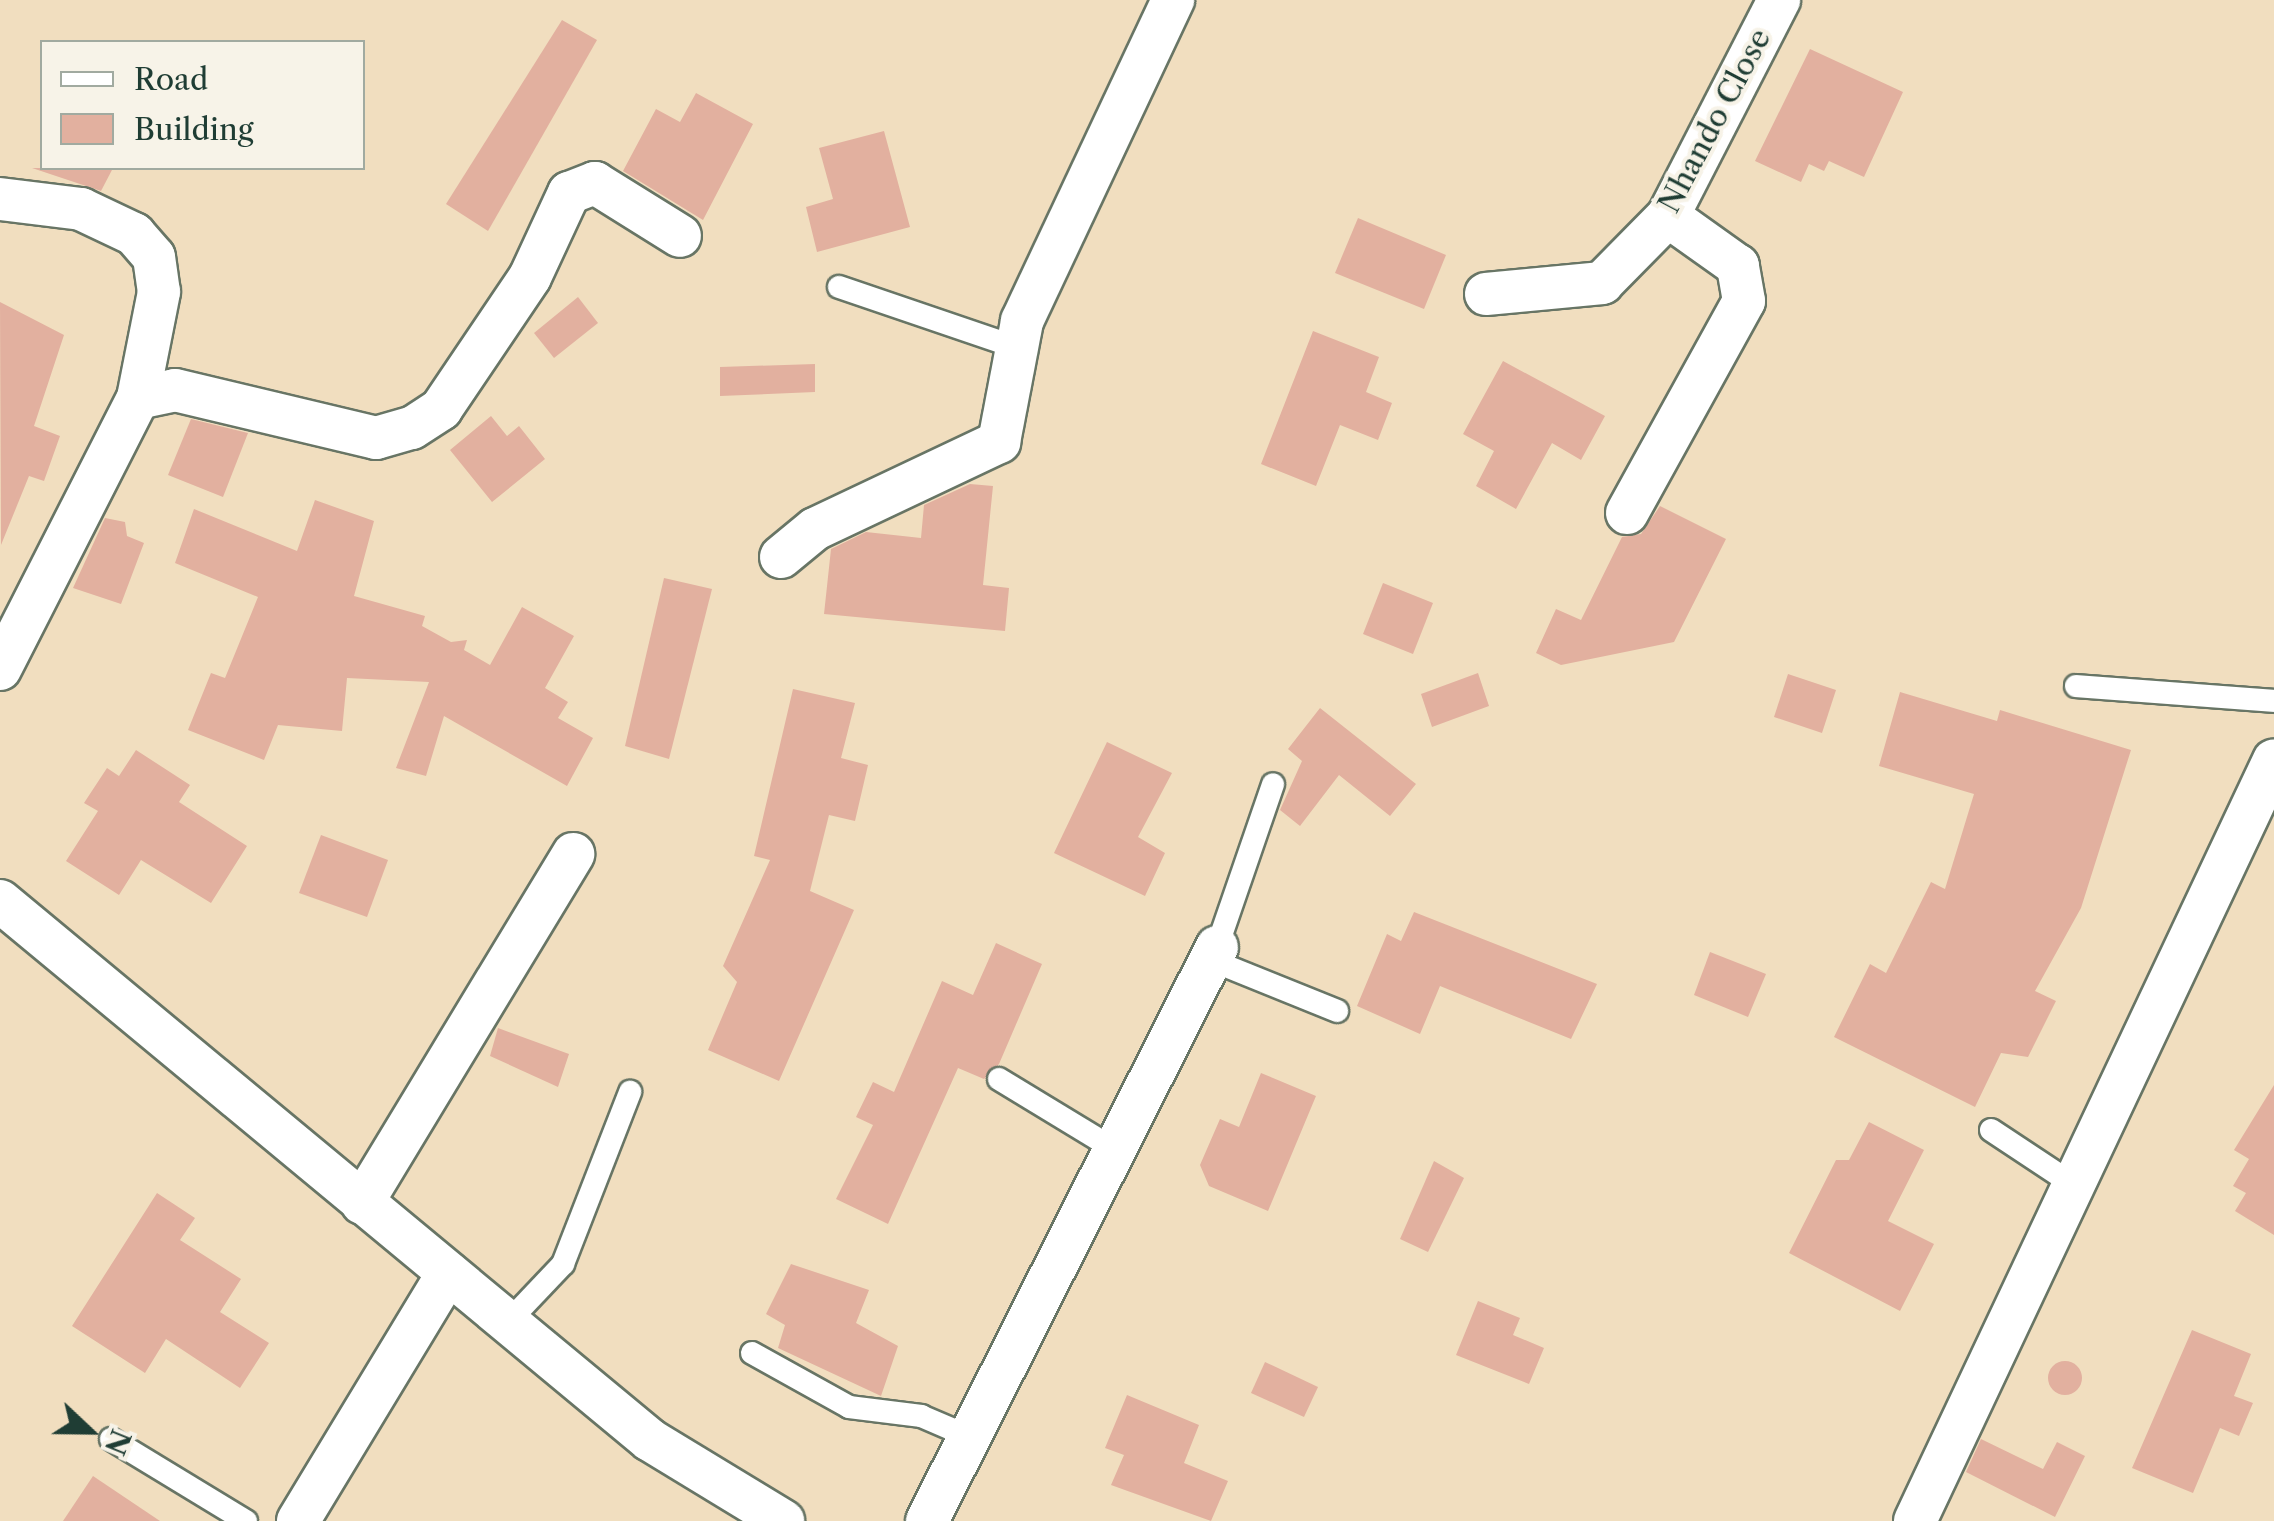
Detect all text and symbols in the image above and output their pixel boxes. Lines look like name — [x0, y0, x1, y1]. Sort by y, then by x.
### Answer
street label: Nhando Close — [1651, 23, 1779, 219]
legend — [40, 40, 365, 170]
text: Road — [134, 61, 208, 98]
text: Building — [134, 111, 254, 148]
north arrow — [40, 1381, 140, 1481]
text: N — [97, 1425, 138, 1460]

